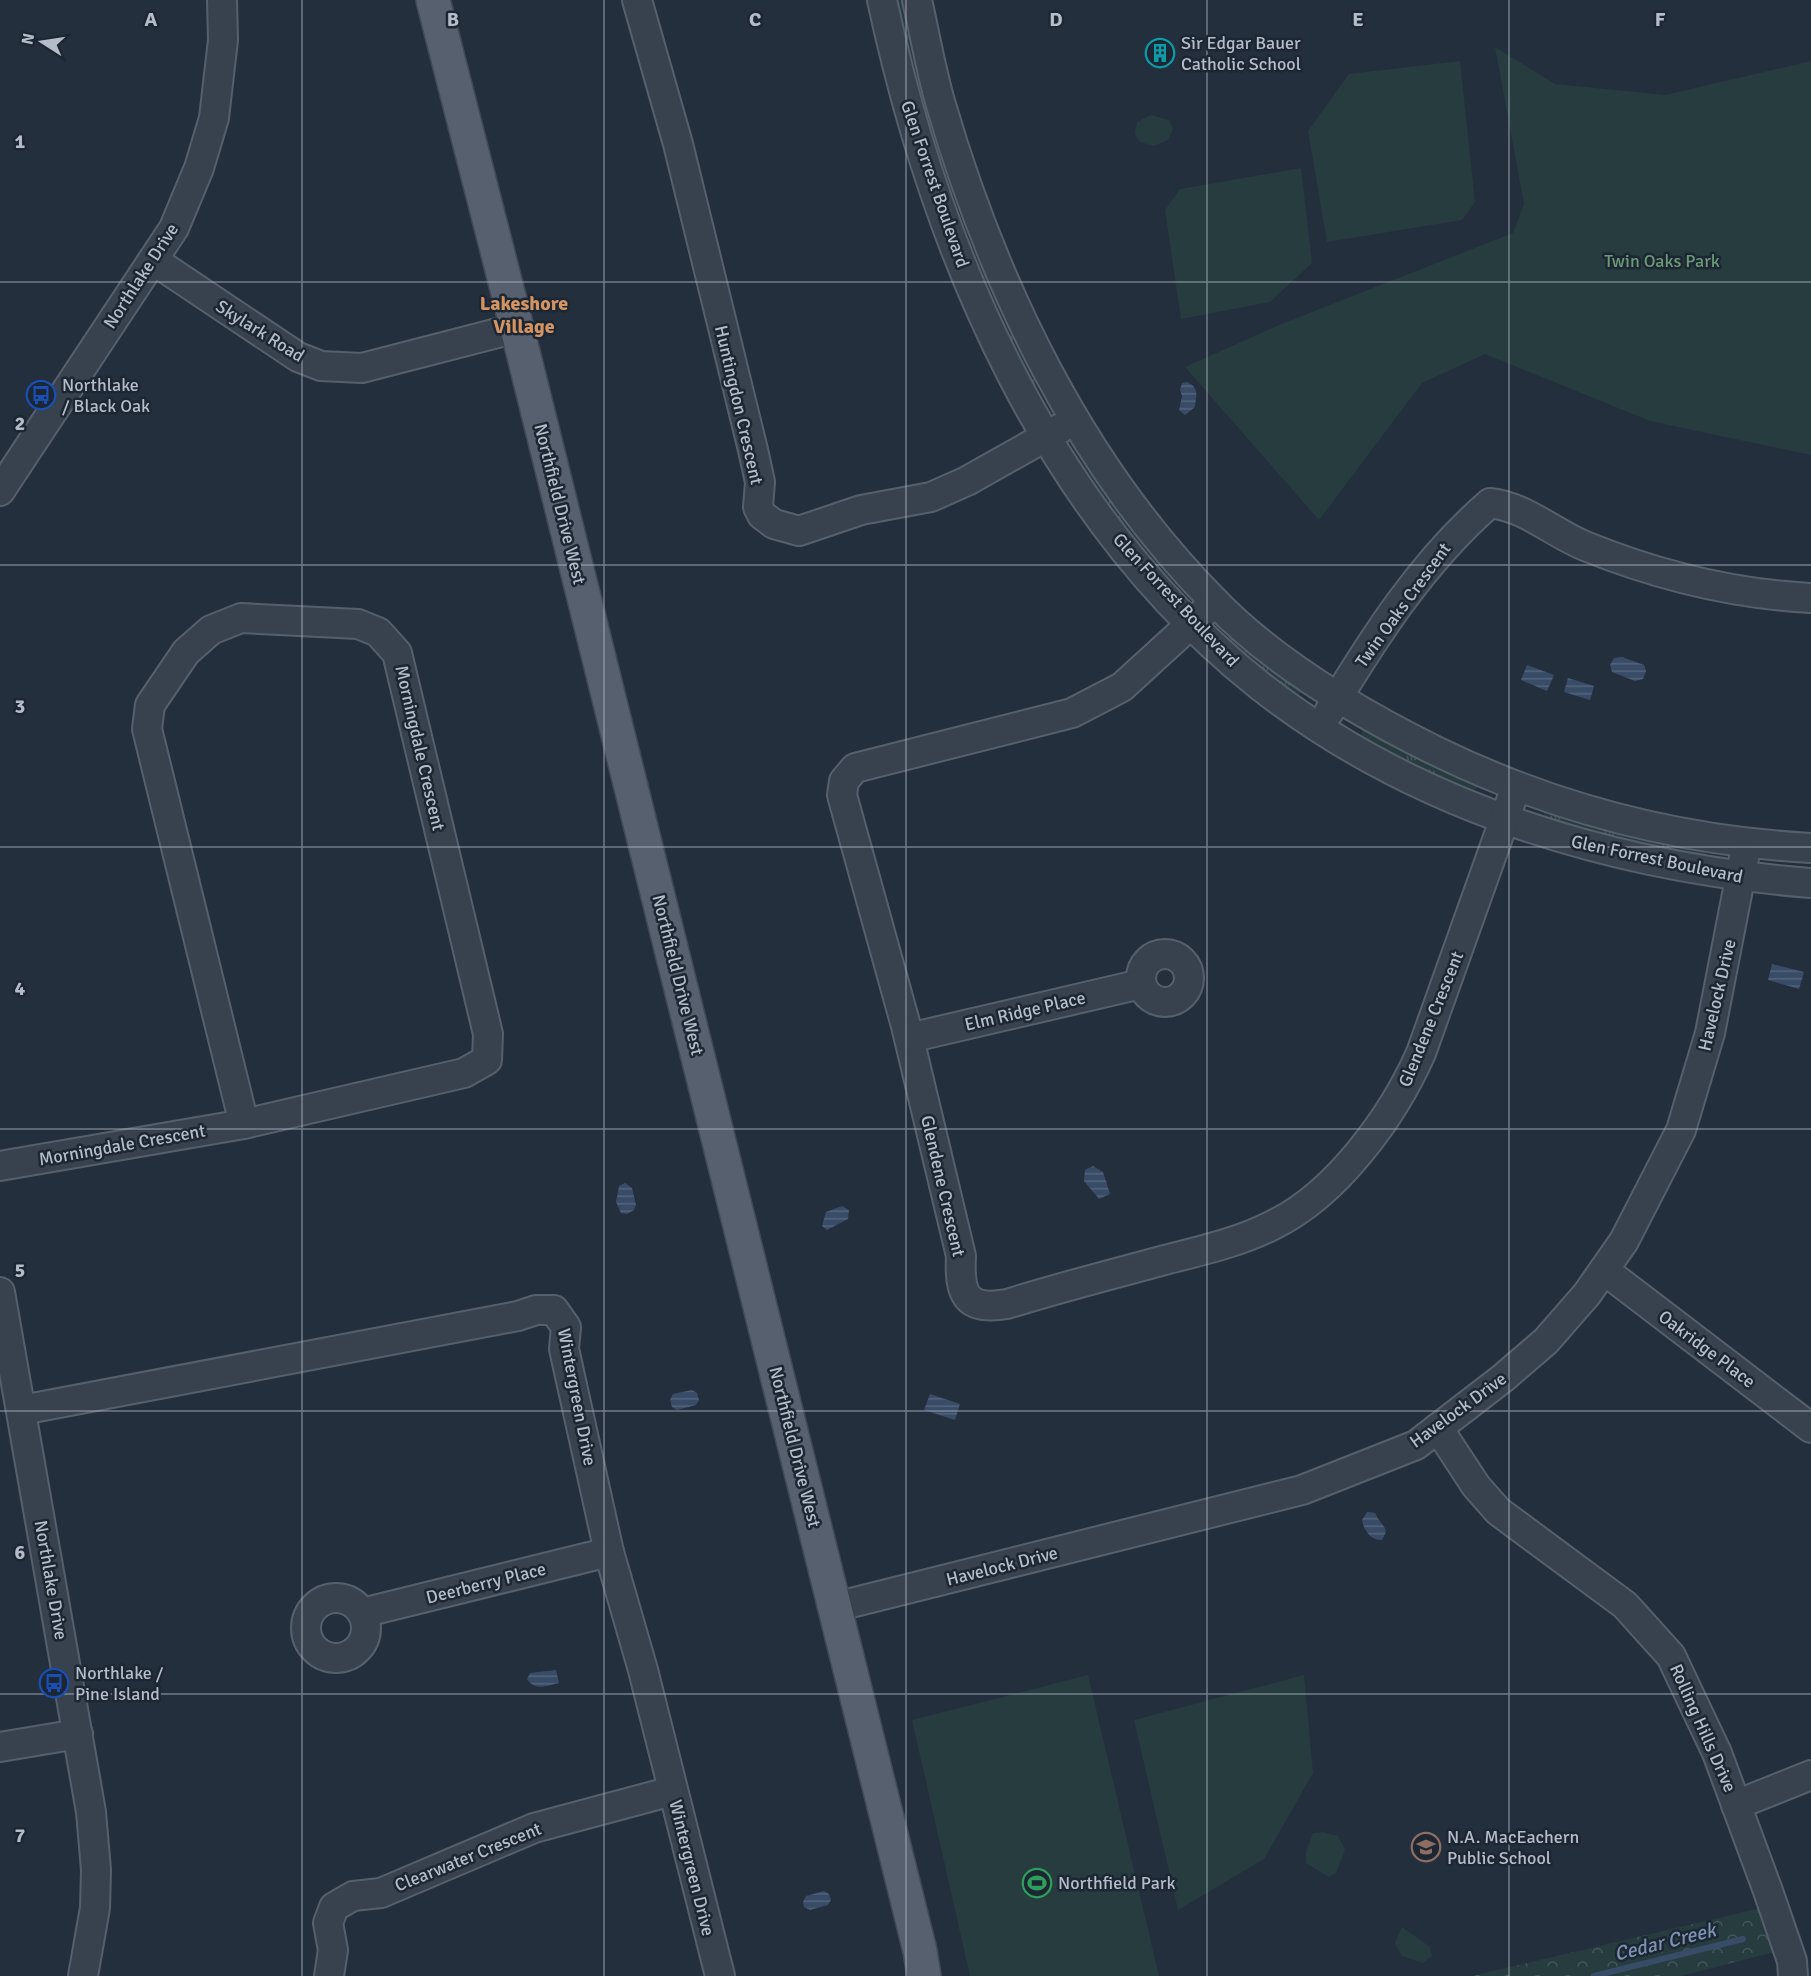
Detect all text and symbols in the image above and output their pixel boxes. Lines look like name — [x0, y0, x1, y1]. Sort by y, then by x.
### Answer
text: A — [145, 7, 158, 32]
text: B — [447, 7, 459, 32]
text: C — [749, 7, 761, 32]
text: D — [1049, 7, 1063, 32]
text: E — [1352, 7, 1364, 32]
text: F — [1655, 7, 1666, 32]
north arrow — [12, 12, 72, 72]
text: N — [17, 32, 39, 47]
place label: Sir Edgar Bauer Catholic School — [1181, 32, 1301, 75]
building icon: Sir Edgar Bauer Catholic School — [1144, 37, 1176, 69]
street label: Glen Forrest Boulevard — [896, 98, 974, 270]
text: 1 — [15, 129, 26, 154]
street label: Northlake Drive — [99, 219, 183, 333]
park label: Twin Oaks Park — [1604, 250, 1720, 272]
district label: Lakeshore Village — [480, 291, 568, 339]
street label: Skylark Road — [212, 295, 308, 367]
street label: Huntingdon Crescent — [710, 323, 768, 487]
place label: Northlake / Black Oak — [62, 374, 150, 417]
bus stop icon: Northlake / Black Oak — [25, 379, 57, 411]
text: 2 — [15, 411, 25, 436]
street label: Northfield Drive West — [529, 421, 591, 587]
street label: Glen Forrest Boulevard — [1108, 528, 1244, 672]
street label: Twin Oaks Crescent — [1350, 538, 1456, 672]
street label: Morningdale Crescent — [390, 663, 450, 833]
text: 3 — [15, 694, 25, 719]
street label: Glen Forrest Boulevard — [1569, 830, 1745, 888]
street label: Northfield Drive West — [647, 892, 709, 1058]
street label: Havelock Drive — [1693, 937, 1741, 1053]
street label: Glendene Crescent — [1394, 948, 1468, 1090]
text: 4 — [15, 976, 26, 1001]
street label: Elm Ridge Place — [962, 986, 1088, 1036]
street label: Glendene Crescent — [916, 1113, 970, 1259]
street label: Morningdale Crescent — [37, 1120, 207, 1170]
text: 5 — [15, 1258, 25, 1283]
street label: Oakridge Place — [1654, 1305, 1760, 1393]
street label: Wintergreen Drive — [553, 1326, 601, 1468]
street label: Northfield Drive West — [764, 1364, 826, 1530]
street label: Havelock Drive — [1405, 1368, 1511, 1452]
street label: Northlake Drive — [30, 1518, 72, 1642]
text: 6 — [15, 1540, 26, 1565]
street label: Havelock Drive — [944, 1542, 1060, 1590]
street label: Deerberry Place — [424, 1557, 548, 1609]
street label: Rolling Hills Drive — [1665, 1661, 1741, 1795]
place label: Northlake / Pine Island — [75, 1662, 164, 1705]
bus stop icon: Northlake / Pine Island — [38, 1667, 70, 1699]
street label: Wintergreen Drive — [664, 1798, 720, 1938]
street label: Clearwater Crescent — [391, 1818, 545, 1896]
text: 7 — [15, 1823, 26, 1848]
place label: N.A. MacEachern Public School — [1447, 1826, 1579, 1869]
school or university icon: N.A. MacEachern Public School — [1410, 1831, 1442, 1863]
sports icon: Northfield Park — [1021, 1867, 1053, 1899]
place label: Northfield Park — [1058, 1872, 1175, 1894]
water label: Cedar Creek — [1612, 1917, 1720, 1967]

